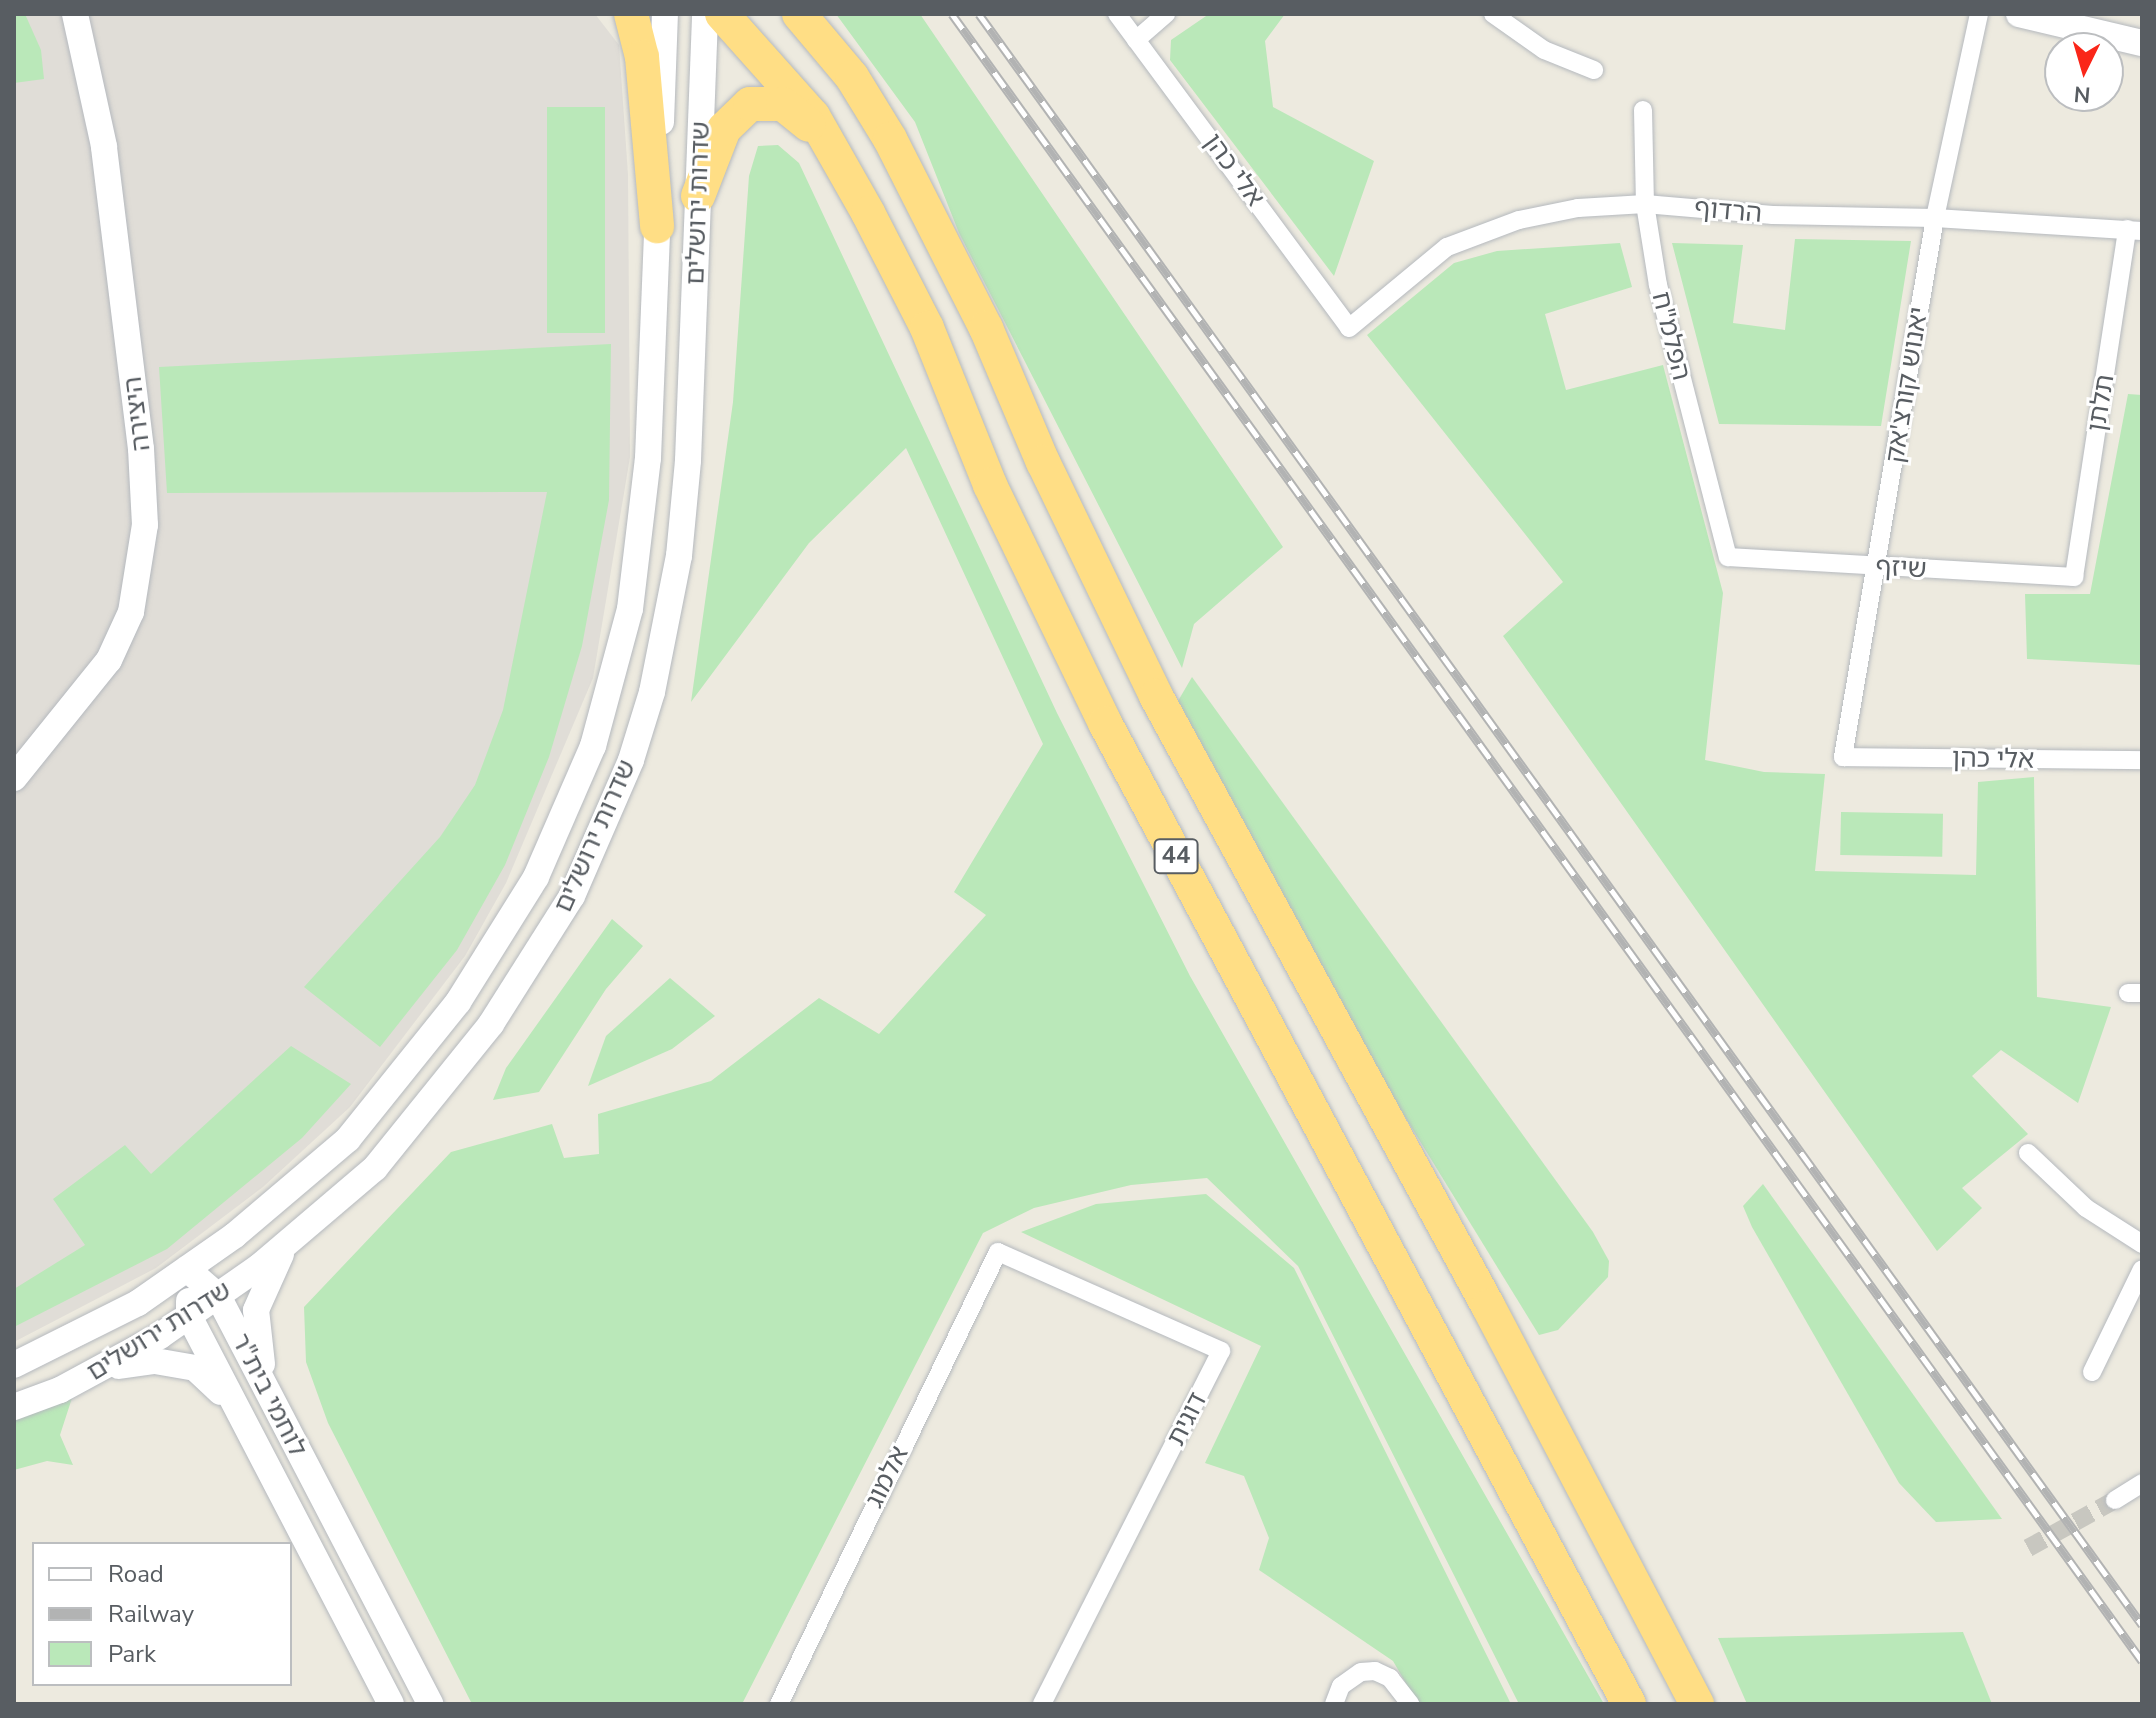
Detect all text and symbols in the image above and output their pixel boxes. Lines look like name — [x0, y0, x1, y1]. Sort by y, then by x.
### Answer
north arrow — [2044, 32, 2124, 112]
text: N — [2073, 78, 2092, 110]
street label: שדרות ירושלים — [680, 121, 716, 285]
street label: אלי כהן — [1197, 127, 1271, 213]
street label: הרדוף — [1693, 192, 1763, 230]
street label: הפלמ"ח — [1645, 289, 1697, 383]
street label: יאנוש קורצ'אק — [1879, 305, 1935, 465]
street label: תלתן — [2081, 372, 2121, 434]
street label: היצירה — [117, 375, 157, 453]
street label: שיזף — [1875, 551, 1927, 585]
street label: אלי כהן — [1952, 743, 2034, 775]
street label: שדרות ירושלים — [547, 755, 643, 917]
road number: 44 — [1152, 836, 1200, 876]
street label: שדרות ירושלים — [81, 1274, 237, 1388]
street label: לוחמי בית"ר — [225, 1328, 313, 1462]
street label: דוגית — [1160, 1387, 1214, 1451]
street label: אלמוג — [859, 1441, 915, 1513]
legend — [32, 1542, 292, 1686]
text: Road — [108, 1558, 164, 1590]
text: Railway — [108, 1598, 194, 1630]
text: Park — [108, 1638, 156, 1670]

